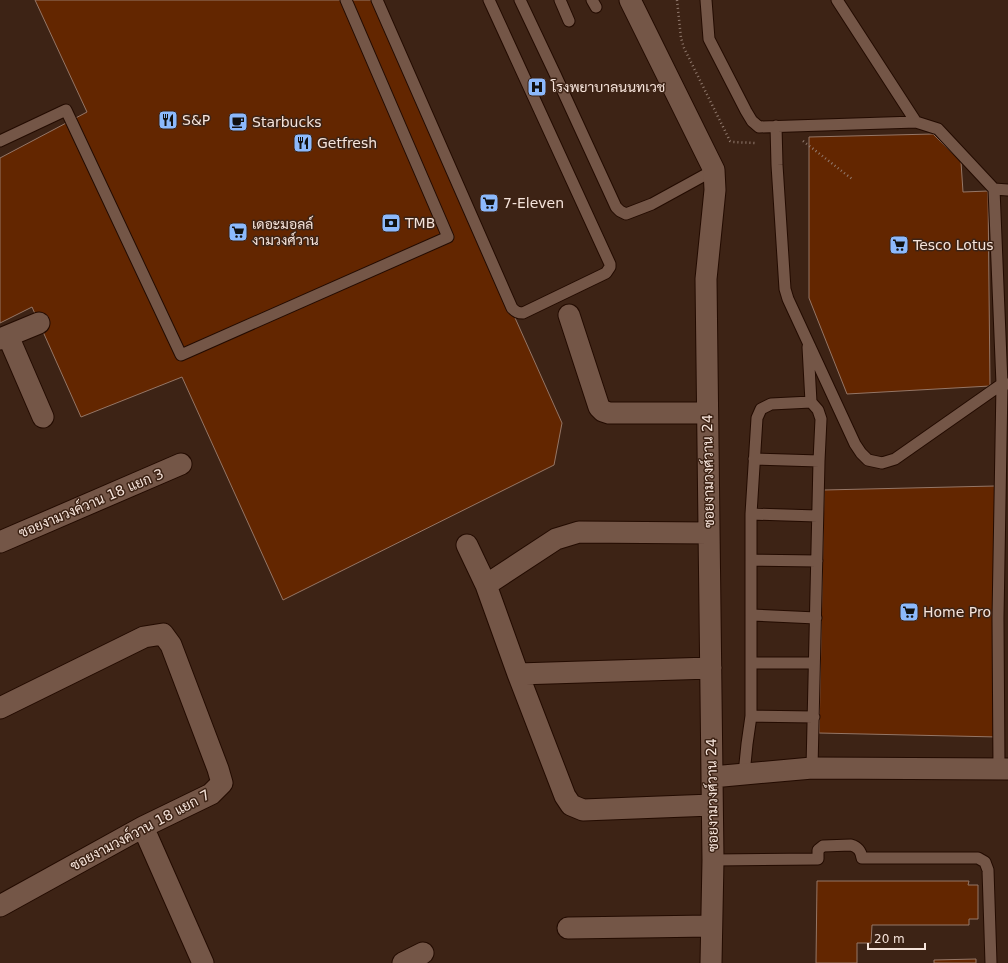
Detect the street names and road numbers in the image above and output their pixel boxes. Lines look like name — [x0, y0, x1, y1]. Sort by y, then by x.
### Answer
street label: ซอยงามวงศ์วาน 24 — [698, 414, 717, 528]
street label: ซอยงามวงค์วาน 18 แยก 3 — [16, 464, 166, 541]
street label: ซอยงามวงศ์วาน 24 — [702, 738, 721, 852]
street label: ซอยงามวงค์วาน 18 แยก 7 — [67, 786, 212, 874]

